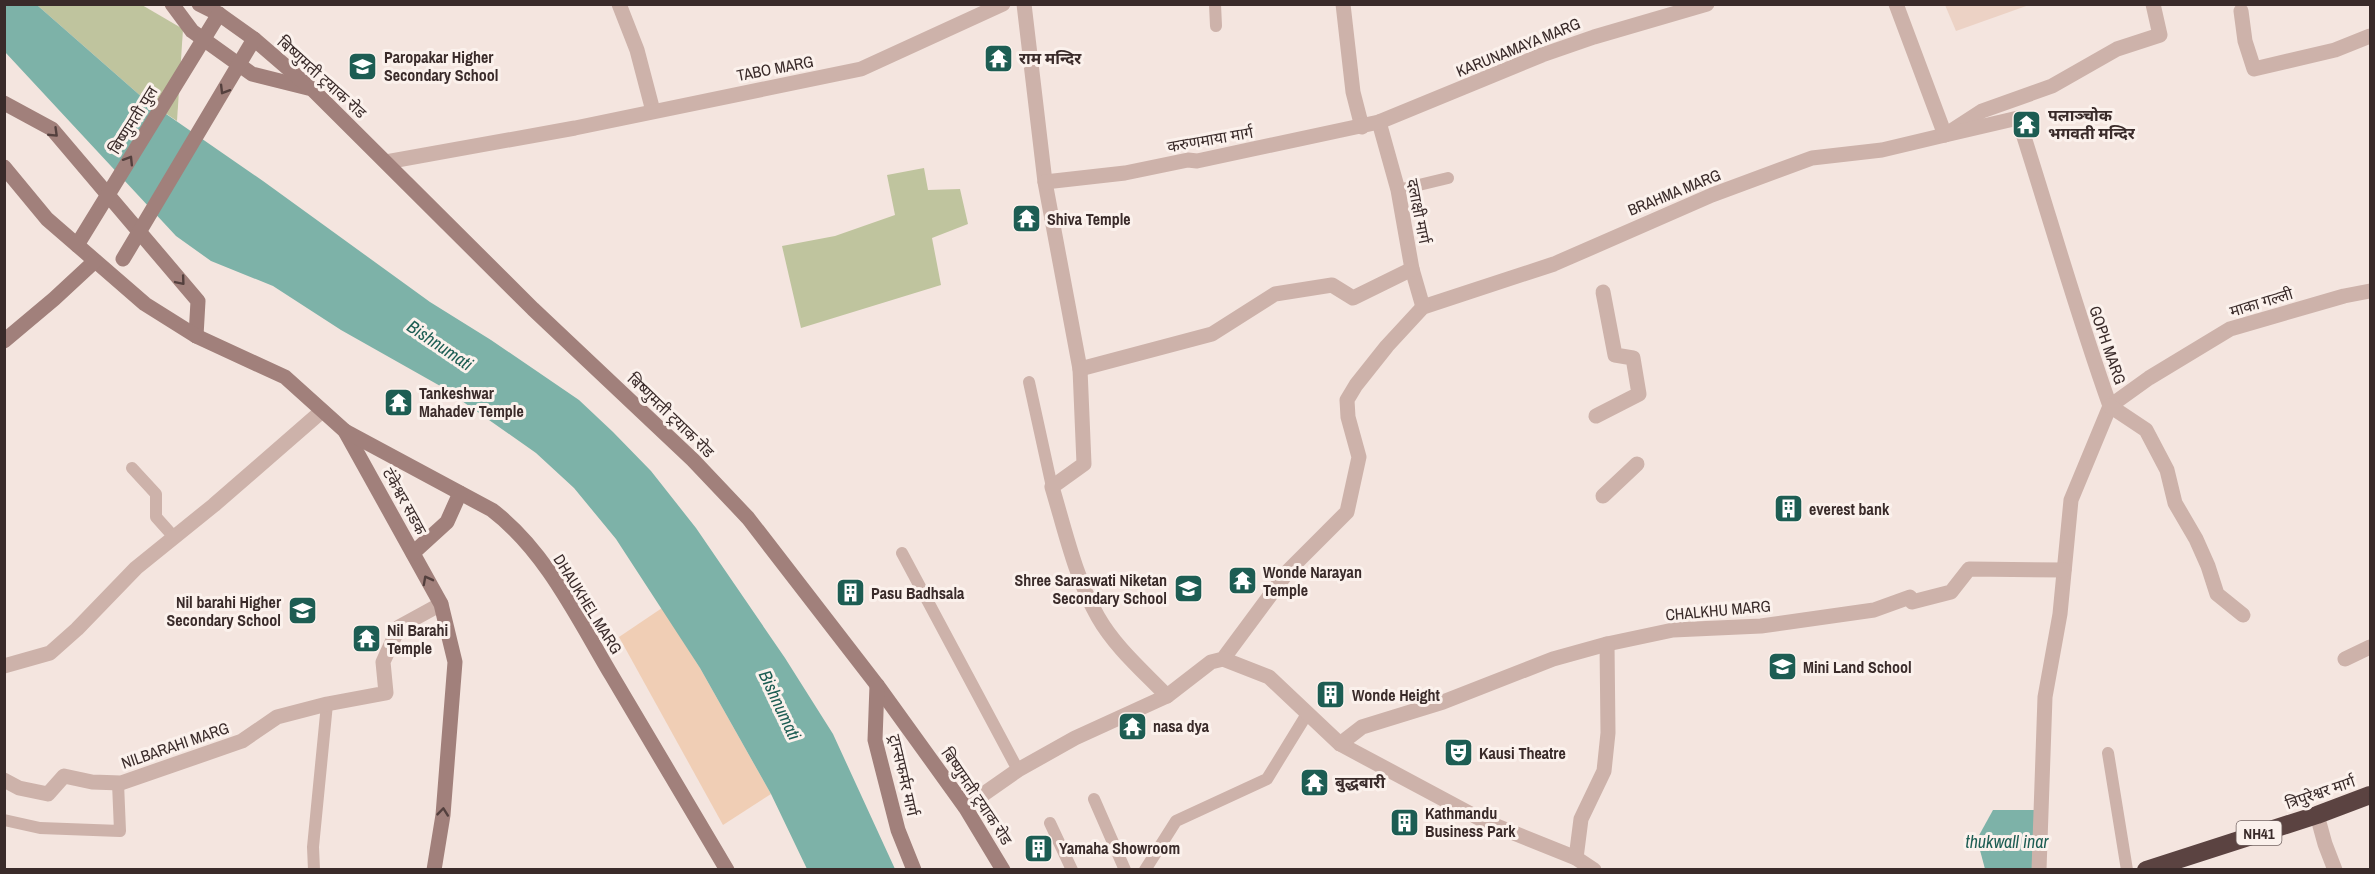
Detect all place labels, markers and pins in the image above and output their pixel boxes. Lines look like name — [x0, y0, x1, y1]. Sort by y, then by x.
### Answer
temple icon: राम मन्दिर — [982, 42, 1014, 74]
place label: Paropakar Higher Secondary School — [384, 46, 498, 86]
place label: राम मन्दिर — [1019, 47, 1082, 69]
school or university icon: Paropakar Higher Secondary School — [347, 50, 379, 82]
place label: पलाञ्चोक भगवती मन्दिर — [2048, 104, 2136, 144]
temple icon: पलाञ्चोक भगवती मन्दिर — [2011, 108, 2043, 140]
temple icon: Shiva Temple — [1010, 203, 1042, 235]
place label: Shiva Temple — [1047, 208, 1131, 230]
place label: Tankeshwar Mahadev Temple — [419, 382, 524, 422]
temple icon: Tankeshwar Mahadev Temple — [382, 386, 414, 418]
building icon: everest bank — [1772, 493, 1804, 525]
place label: everest bank — [1809, 498, 1890, 520]
place label: Wonde Narayan Temple — [1263, 561, 1362, 601]
temple icon: Wonde Narayan Temple — [1226, 565, 1258, 597]
place label: Shree Saraswati Niketan Secondary School — [1015, 569, 1167, 609]
school or university icon: Shree Saraswati Niketan Secondary School — [1172, 573, 1204, 605]
building icon: Pasu Badhsala — [834, 577, 866, 609]
place label: Pasu Badhsala — [871, 582, 965, 604]
place label: Nil barahi Higher Secondary School — [167, 591, 282, 631]
school or university icon: Nil barahi Higher Secondary School — [286, 595, 318, 627]
place label: Nil Barahi Temple — [387, 619, 448, 659]
temple icon: Nil Barahi Temple — [350, 623, 382, 655]
school or university icon: Mini Land School — [1766, 651, 1798, 683]
place label: Mini Land School — [1803, 656, 1912, 678]
building icon: Wonde Height — [1315, 679, 1347, 711]
place label: Wonde Height — [1352, 684, 1441, 706]
temple icon: nasa dya — [1116, 710, 1148, 742]
place label: nasa dya — [1153, 715, 1210, 737]
theatre icon: Kausi Theatre — [1442, 737, 1474, 769]
place label: Kausi Theatre — [1479, 742, 1566, 764]
temple icon: बुद्धबारी — [1298, 766, 1330, 798]
place label: बुद्धबारी — [1335, 771, 1385, 793]
place label: Kathmandu Business Park — [1425, 802, 1516, 842]
building icon: Kathmandu Business Park — [1388, 806, 1420, 838]
building icon: Yamaha Showroom — [1022, 832, 1054, 864]
place label: Yamaha Showroom — [1059, 837, 1180, 859]

